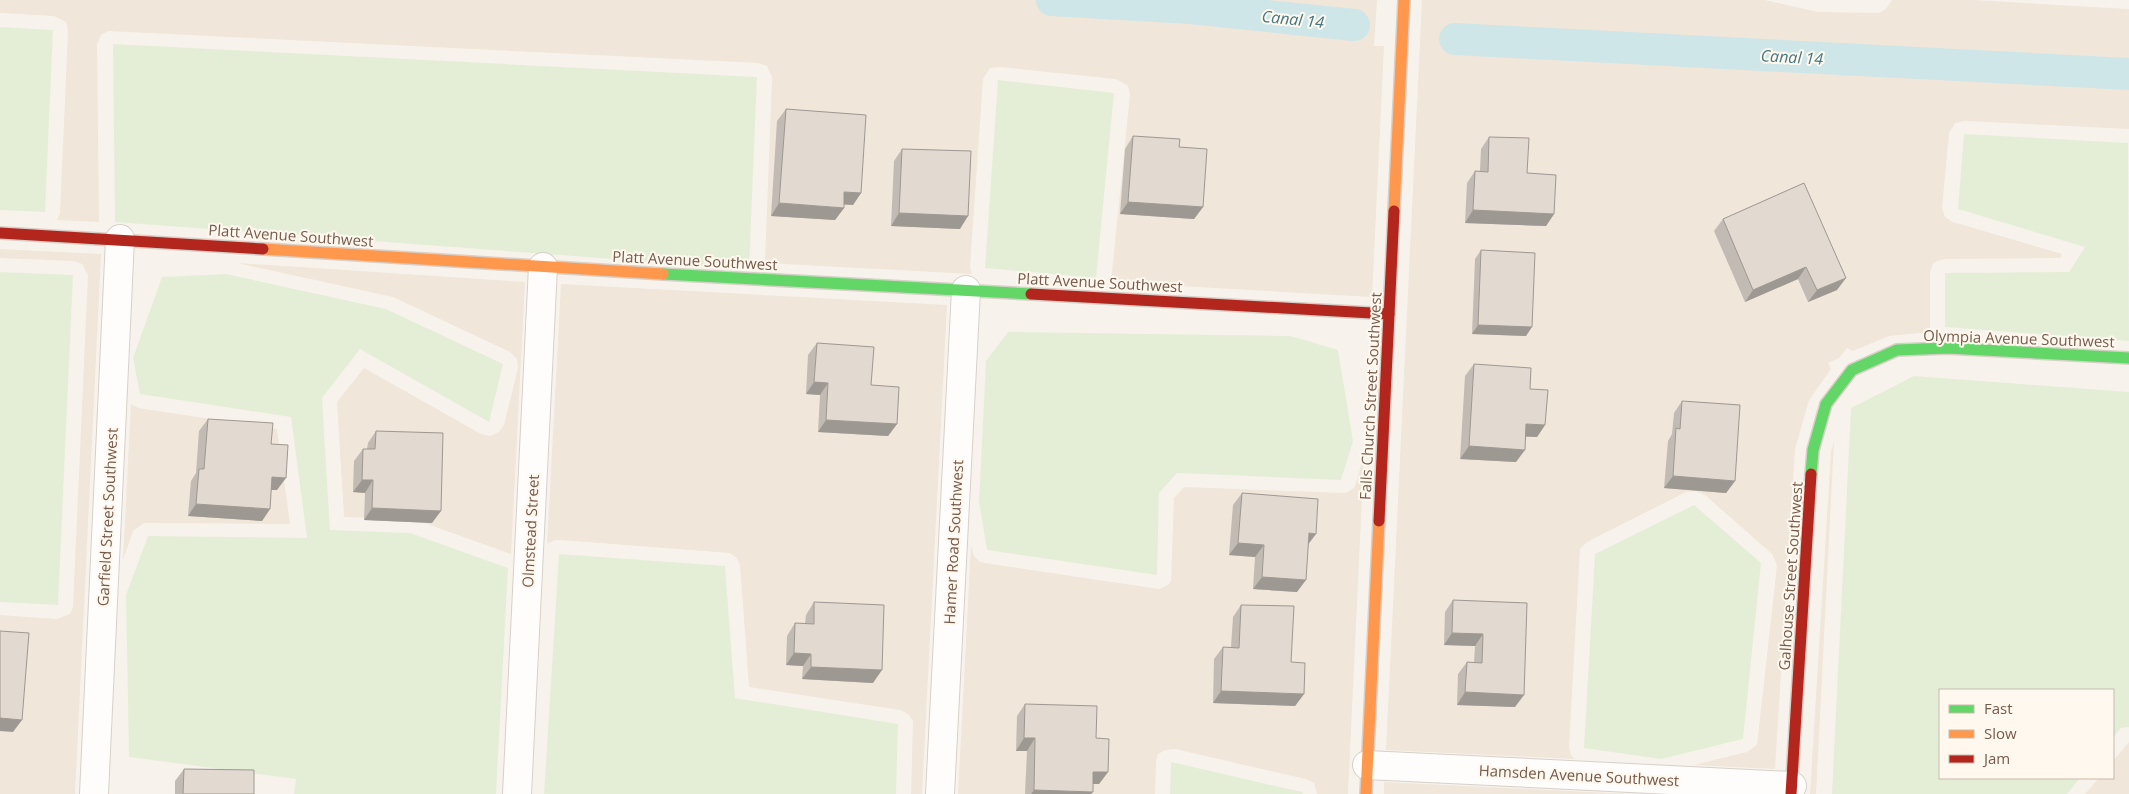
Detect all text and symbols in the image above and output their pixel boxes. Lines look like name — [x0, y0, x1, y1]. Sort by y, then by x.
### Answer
water label: Canal 14 — [1261, 5, 1325, 33]
water label: Canal 14 — [1760, 44, 1824, 70]
street label: Platt Avenue Southwest — [208, 219, 374, 251]
street label: Platt Avenue Southwest — [612, 246, 778, 274]
street label: Platt Avenue Southwest — [1017, 268, 1183, 296]
street label: Falls Church Street Southwest — [1355, 291, 1385, 501]
street label: Olympia Avenue Southwest — [1923, 325, 2115, 351]
street label: Garfield Street Southwest — [92, 427, 122, 607]
street label: Hamer Road Southwest — [939, 459, 967, 625]
street label: Olmstead Street — [517, 474, 543, 588]
street label: Galhouse Street Southwest — [1773, 481, 1807, 671]
legend — [1939, 689, 2114, 779]
text: Fast — [1984, 698, 2013, 718]
text: Slow — [1984, 723, 2017, 743]
text: Jam — [1982, 748, 2010, 768]
street label: Hamsden Avenue Southwest — [1478, 760, 1680, 790]

